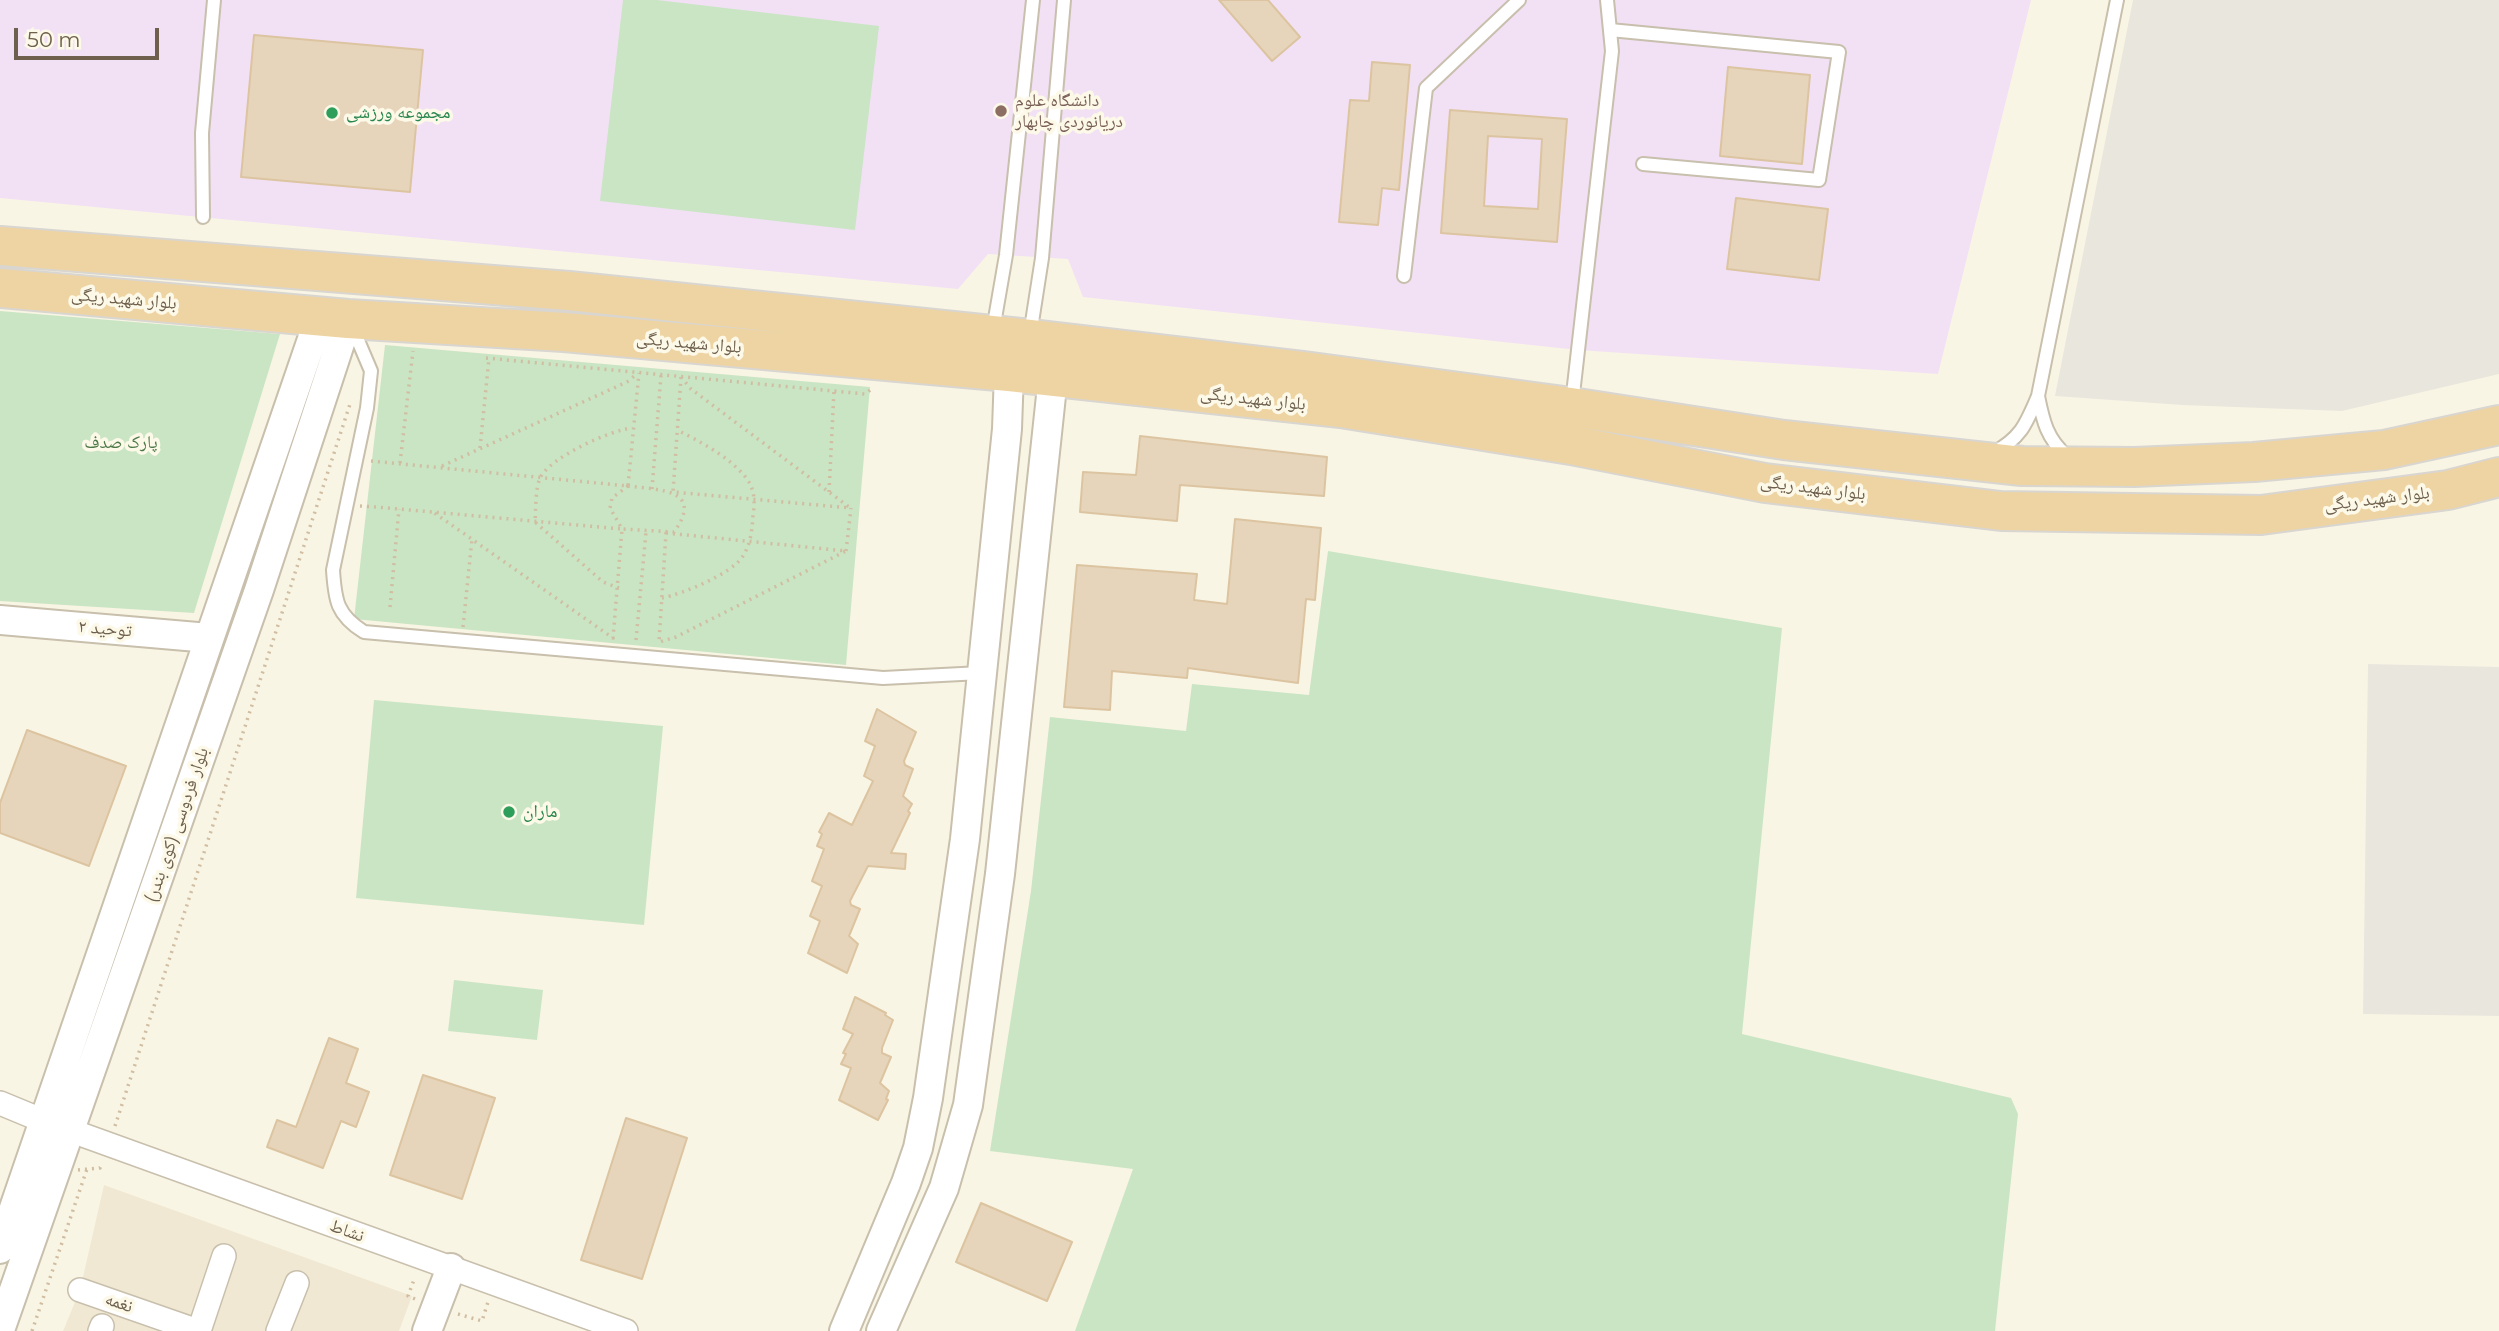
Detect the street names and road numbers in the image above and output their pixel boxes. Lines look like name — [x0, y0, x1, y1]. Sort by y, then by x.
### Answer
street label: بلوار شهید ریگی — [70, 284, 178, 314]
street label: بلوار شهید ریگی — [635, 328, 743, 358]
street label: بلوار شهید ریگی — [1199, 383, 1307, 415]
street label: بلوار شهید ریگی — [1759, 471, 1867, 505]
street label: بلوار شهید ریگی — [2323, 482, 2431, 516]
street label: توحید ۲ — [77, 616, 133, 642]
street label: بلوار فردوسی (کوی بندر) — [140, 745, 214, 905]
street label: نشاط — [327, 1215, 367, 1247]
street label: نغمه — [102, 1288, 136, 1318]

